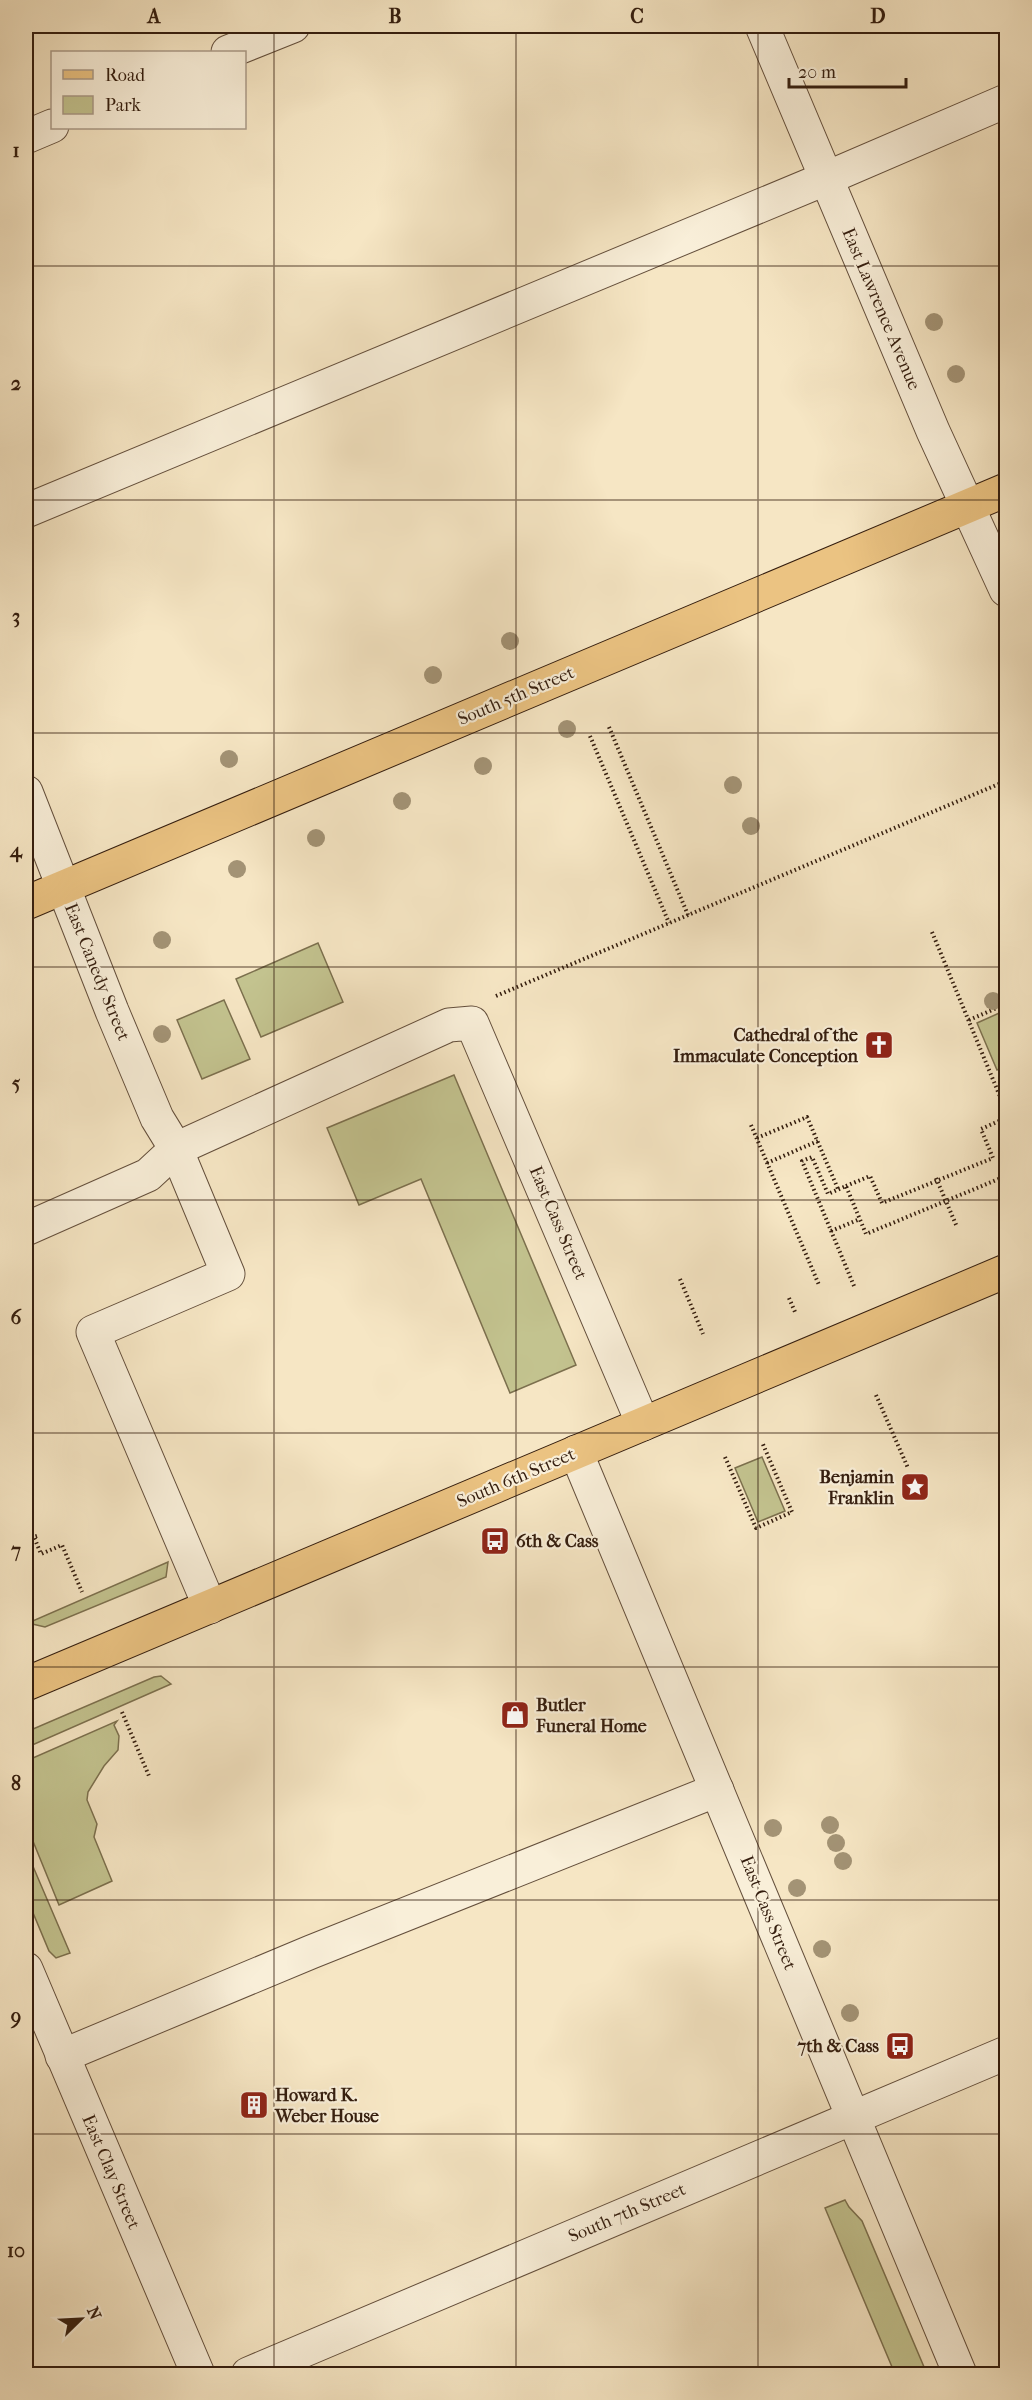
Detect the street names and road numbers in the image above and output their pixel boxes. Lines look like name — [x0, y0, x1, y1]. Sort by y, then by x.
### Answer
street label: East Lawrence Avenue — [837, 225, 925, 393]
street label: South 5th Street — [455, 662, 578, 730]
street label: East Canedy Street — [60, 900, 134, 1044]
street label: East Cass Street — [525, 1163, 592, 1283]
street label: South 6th Street — [454, 1443, 579, 1512]
street label: East Cass Street — [736, 1853, 801, 1974]
street label: East Clay Street — [77, 2112, 145, 2233]
street label: South 7th Street — [565, 2179, 689, 2247]

